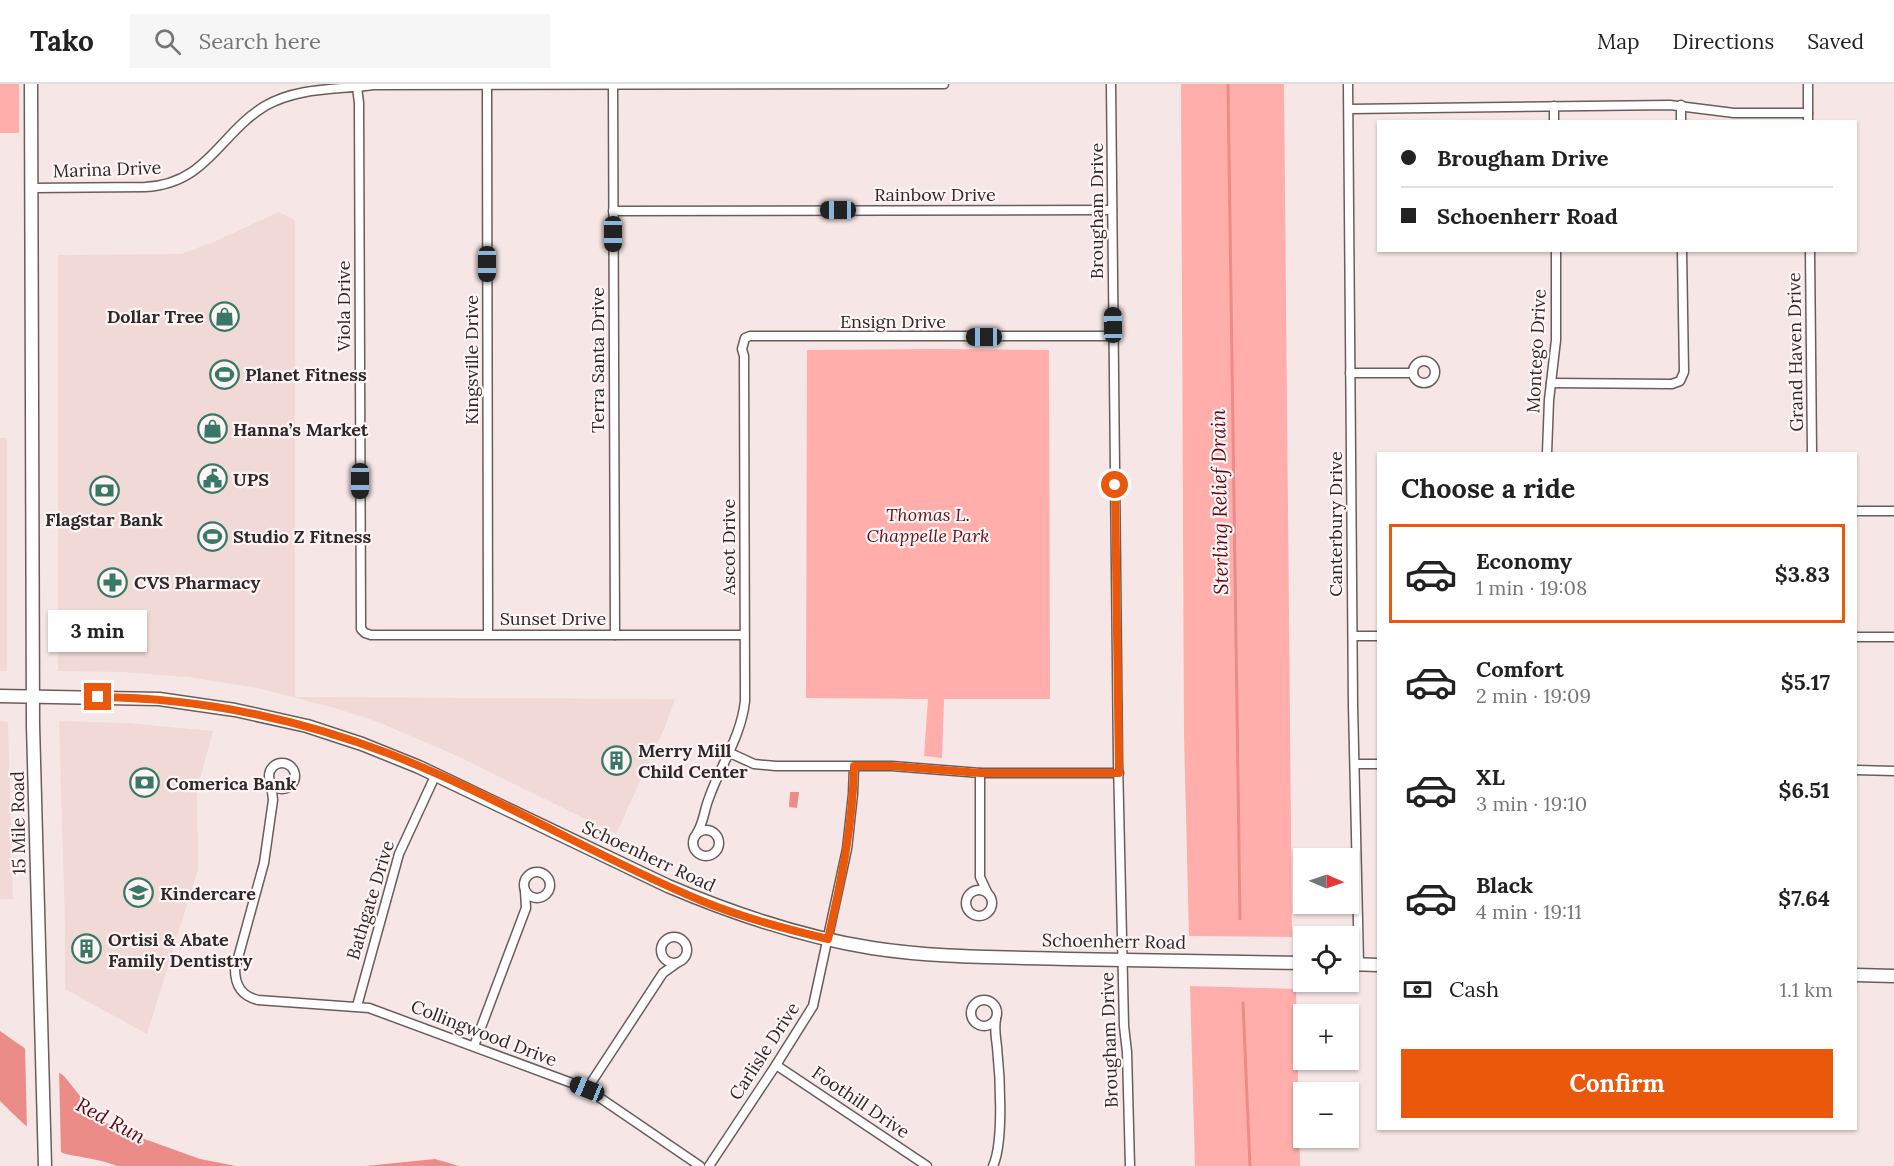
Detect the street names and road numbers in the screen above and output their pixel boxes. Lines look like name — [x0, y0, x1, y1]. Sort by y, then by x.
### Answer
street label: Brougham Drive — [1085, 143, 1108, 279]
street label: Marina Drive — [52, 156, 162, 182]
street label: Rainbow Drive — [874, 183, 996, 206]
street label: Viola Drive — [332, 260, 355, 353]
street label: Grand Haven Drive — [1782, 272, 1808, 432]
street label: Terra Santa Drive — [586, 287, 609, 433]
street label: Montego Drive — [1521, 288, 1551, 414]
street label: Kingsville Drive — [460, 295, 483, 425]
street label: Ensign Drive — [840, 310, 946, 333]
street label: Canterbury Drive — [1324, 451, 1347, 597]
street label: Ascot Drive — [717, 499, 740, 596]
street label: Sunset Drive — [500, 607, 606, 630]
street label: 15 Mile Road — [6, 771, 30, 875]
street label: Schoenherr Road — [579, 815, 720, 897]
street label: Bathgate Drive — [341, 837, 399, 963]
street label: Schoenherr Road — [1042, 928, 1187, 954]
street label: Brougham Drive — [1095, 971, 1123, 1109]
street label: Collingwood Drive — [408, 995, 561, 1072]
street label: Carlisle Drive — [724, 997, 804, 1104]
street label: Foothill Drive — [808, 1061, 914, 1143]

